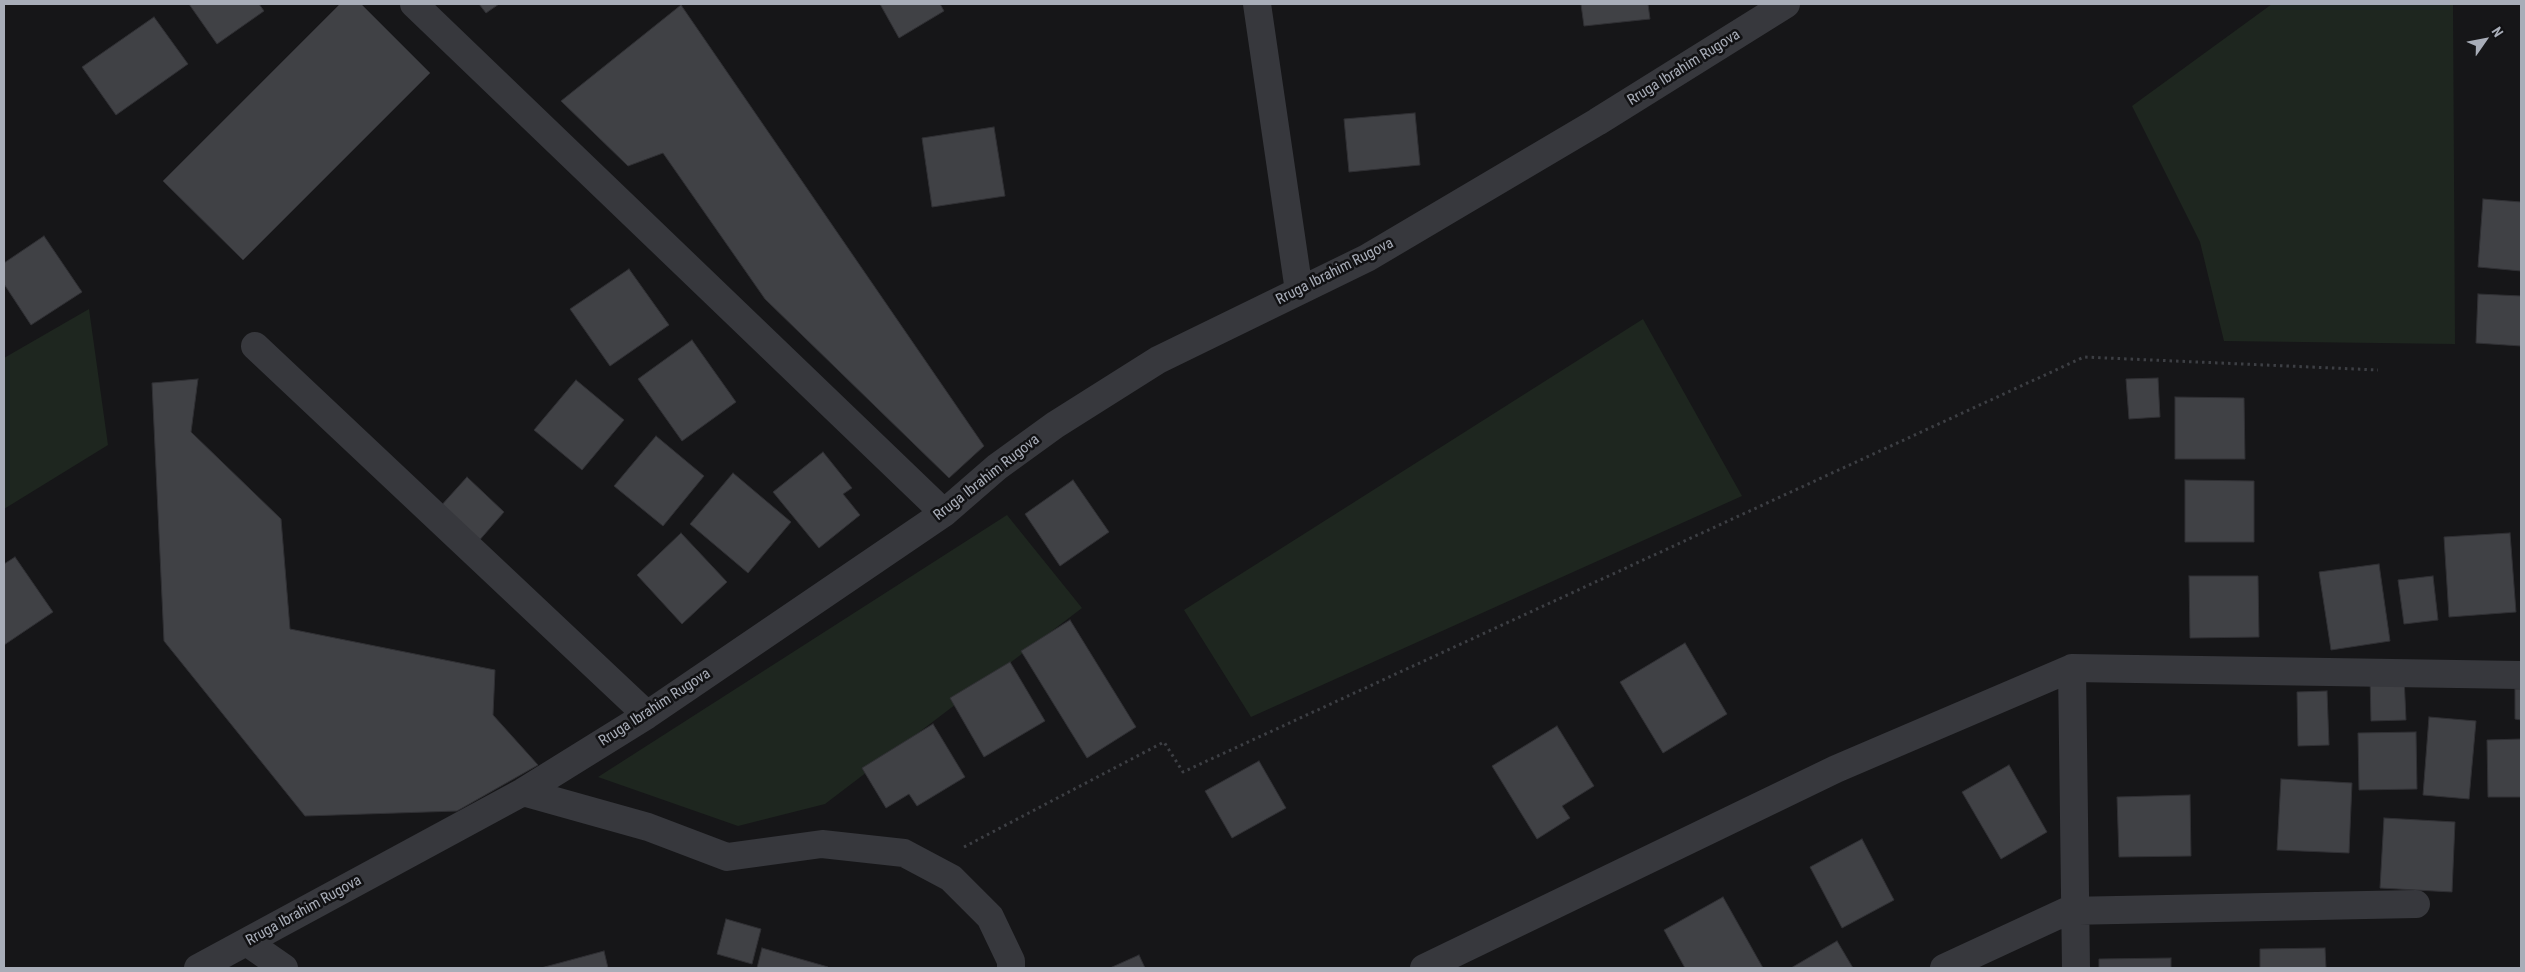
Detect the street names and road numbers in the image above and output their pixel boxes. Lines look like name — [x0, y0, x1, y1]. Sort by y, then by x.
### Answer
street label: Rruga Ibrahim Rugova — [1624, 26, 1744, 110]
street label: Rruga Ibrahim Rugova — [1273, 235, 1397, 309]
street label: Rruga Ibrahim Rugova — [930, 431, 1044, 525]
street label: Rruga Ibrahim Rugova — [596, 665, 714, 751]
street label: Rruga Ibrahim Rugova — [243, 872, 365, 950]

